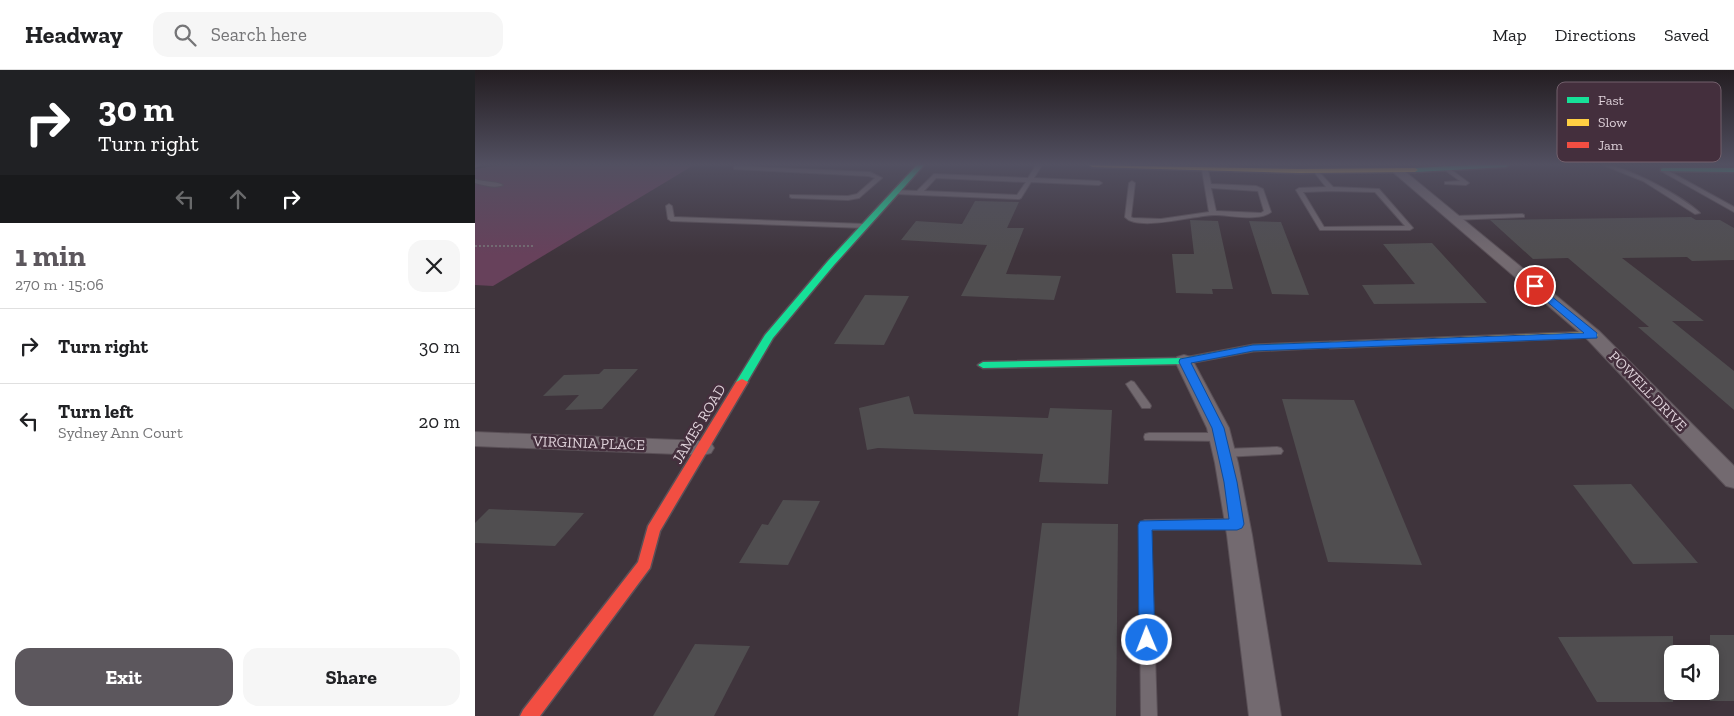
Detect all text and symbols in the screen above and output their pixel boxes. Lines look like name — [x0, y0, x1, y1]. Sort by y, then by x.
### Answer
search box — [153, 12, 503, 57]
text: Headway — [25, 20, 123, 49]
icon: search — [171, 21, 199, 49]
text: Search here — [211, 23, 307, 46]
text: Map — [1492, 24, 1527, 46]
text: Directions — [1555, 24, 1636, 46]
text: Saved — [1664, 24, 1709, 46]
legend — [1557, 82, 1721, 162]
text: 30 m — [98, 88, 174, 130]
icon: right — [15, 90, 80, 155]
text: Fast — [1598, 92, 1625, 109]
text: Slow — [1598, 114, 1627, 131]
text: Turn right — [98, 130, 199, 157]
text: Jam — [1598, 137, 1623, 154]
icon: left — [171, 185, 199, 213]
icon: ahead — [224, 185, 252, 213]
icon: right — [277, 185, 305, 213]
text: 1 min — [15, 238, 86, 274]
button: close — [408, 240, 460, 292]
pin — [1514, 265, 1556, 307]
icon: arrive — [1521, 272, 1549, 300]
text: 270 m · 15:06 — [15, 275, 104, 294]
icon: right — [15, 332, 43, 360]
text: Turn right — [58, 335, 148, 358]
text: 30 m — [419, 335, 460, 358]
street label: POWELL DRIVE — [1605, 347, 1691, 435]
street label: JAMES ROAD — [668, 381, 730, 467]
text: Turn left — [58, 400, 133, 423]
icon: left — [15, 407, 43, 435]
text: 20 m — [419, 410, 460, 433]
text: Sydney Ann Court — [58, 423, 183, 442]
street label: VIRGINIA PLACE — [532, 432, 645, 454]
position arrow — [1120, 613, 1172, 665]
map controls — [1664, 645, 1719, 700]
button: sound — [1664, 645, 1719, 700]
button: Exit — [15, 648, 233, 706]
button: Share — [243, 648, 460, 706]

